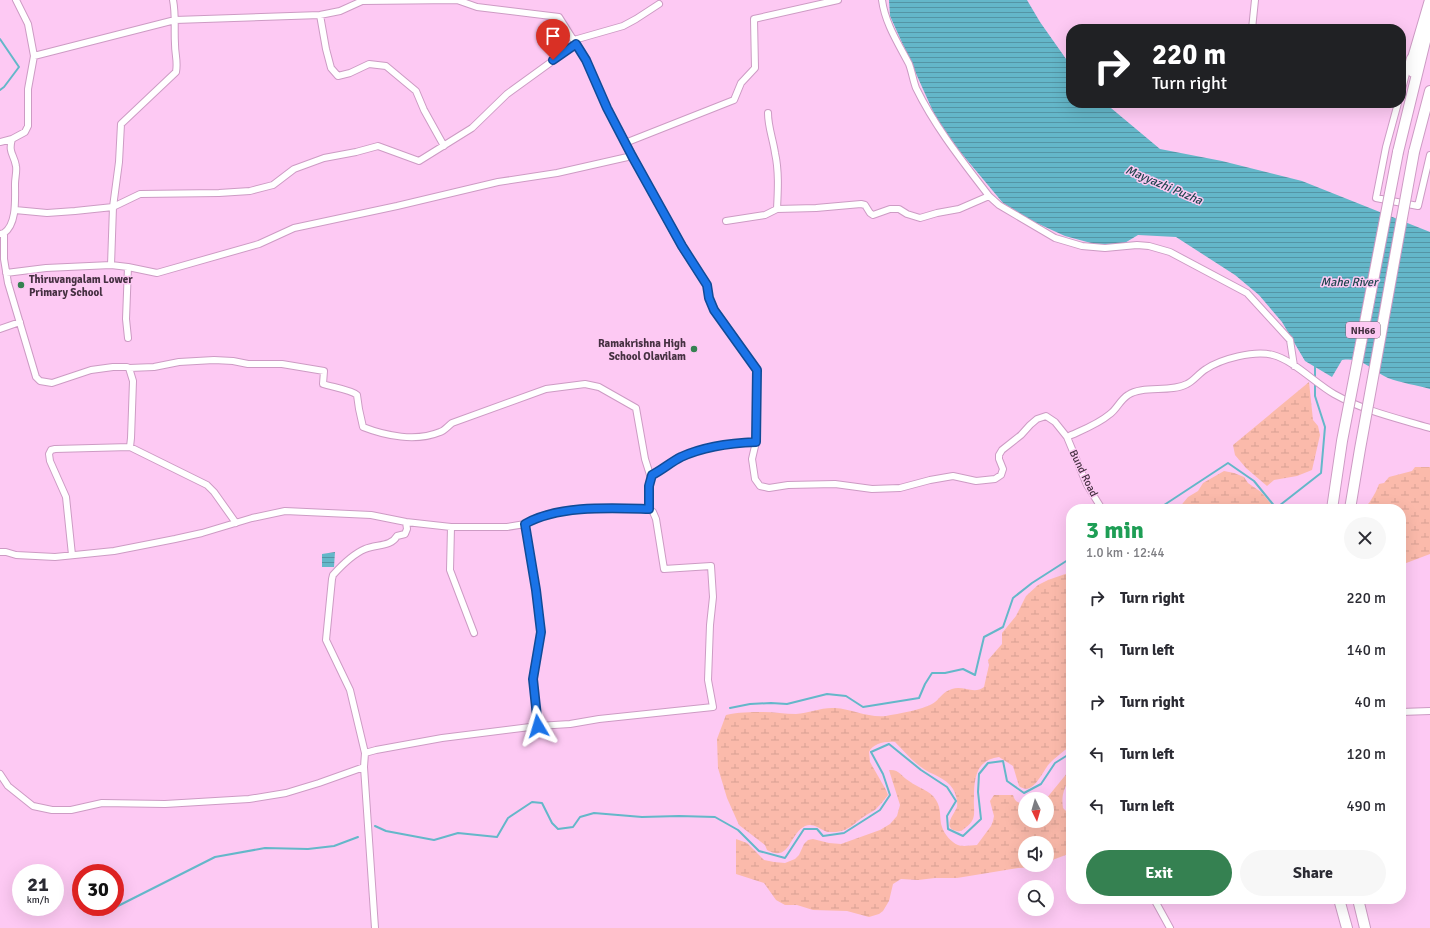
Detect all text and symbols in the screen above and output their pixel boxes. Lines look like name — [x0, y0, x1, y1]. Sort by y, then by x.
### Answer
pin — [536, 19, 570, 60]
icon: arrive — [542, 25, 564, 47]
text: 220 m — [1152, 38, 1226, 72]
icon: right — [1086, 40, 1138, 92]
text: Turn right — [1152, 72, 1227, 94]
water label: Mayyazhi Puzha — [1123, 163, 1205, 209]
place label: Thiruvangalam Lower Primary School — [29, 273, 133, 299]
water label: Mahe River — [1320, 275, 1379, 290]
marker: Thiruvangalam Lower Primary School — [16, 280, 26, 290]
road number: NH66 — [1346, 322, 1380, 338]
place label: Ramakrishna High School Olavilam — [598, 337, 686, 363]
marker: Ramakrishna High School Olavilam — [689, 344, 699, 354]
street label: Bund Road — [1067, 448, 1101, 499]
text: 3 min — [1086, 515, 1144, 545]
button: close — [1344, 517, 1386, 559]
text: 1.0 km · 12:44 — [1086, 545, 1164, 561]
icon: right — [1086, 587, 1108, 609]
text: Turn right — [1120, 589, 1185, 607]
text: 220 m — [1346, 589, 1386, 607]
icon: left — [1086, 639, 1108, 661]
text: Turn left — [1120, 641, 1174, 659]
text: 140 m — [1346, 641, 1386, 659]
icon: right — [1086, 691, 1108, 713]
text: Turn right — [1120, 693, 1185, 711]
text: 40 m — [1355, 693, 1386, 711]
position arrow — [517, 705, 559, 747]
icon: left — [1086, 743, 1108, 765]
text: Turn left — [1120, 745, 1174, 763]
text: 120 m — [1346, 745, 1386, 763]
north arrow — [1018, 792, 1054, 828]
map controls — [1018, 792, 1054, 916]
icon: left — [1086, 795, 1108, 817]
text: Turn left — [1120, 797, 1174, 815]
text: 490 m — [1346, 797, 1386, 815]
button: sound — [1018, 836, 1054, 872]
button: Exit — [1086, 850, 1232, 896]
button: Share — [1240, 850, 1386, 896]
speed limit sign: 30 — [72, 864, 124, 916]
text: 21 — [27, 872, 49, 897]
button: search — [1018, 880, 1054, 916]
text: km/h — [27, 894, 49, 906]

